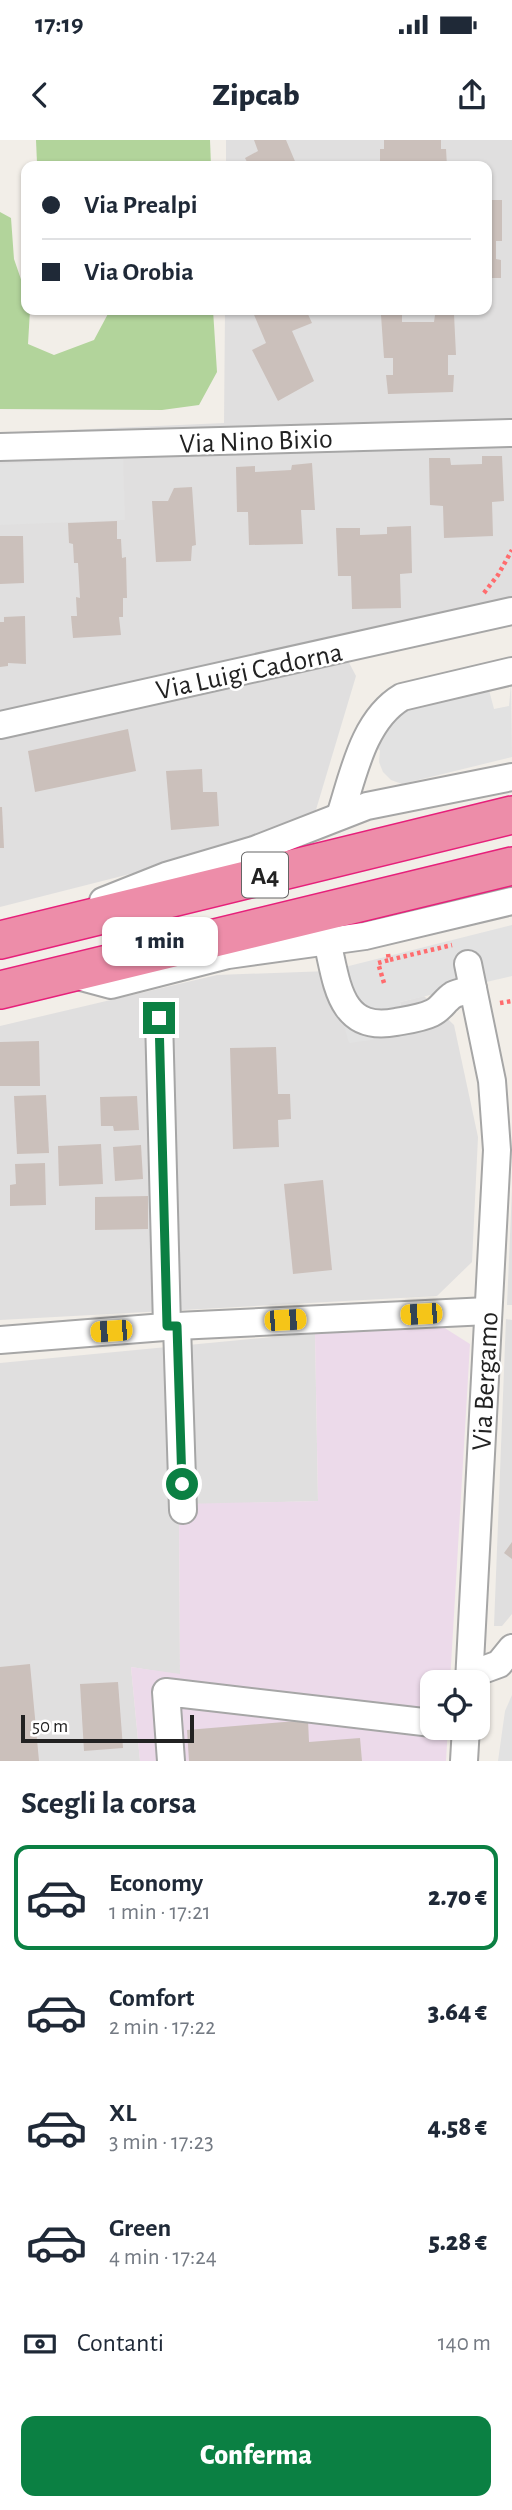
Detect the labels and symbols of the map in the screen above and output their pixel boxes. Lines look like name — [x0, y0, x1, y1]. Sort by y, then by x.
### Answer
street label: Via Nino Bixio — [179, 425, 333, 459]
street label: Via Luigi Cadorna — [154, 639, 345, 705]
road number: A4 — [242, 852, 288, 898]
callout: 1 min — [101, 916, 217, 966]
route end — [143, 1002, 175, 1034]
car — [400, 1302, 443, 1326]
car — [264, 1308, 307, 1332]
street label: Via Bergamo — [468, 1311, 504, 1451]
car — [90, 1319, 133, 1343]
route start — [166, 1468, 198, 1500]
scale bar — [21, 1712, 194, 1744]

